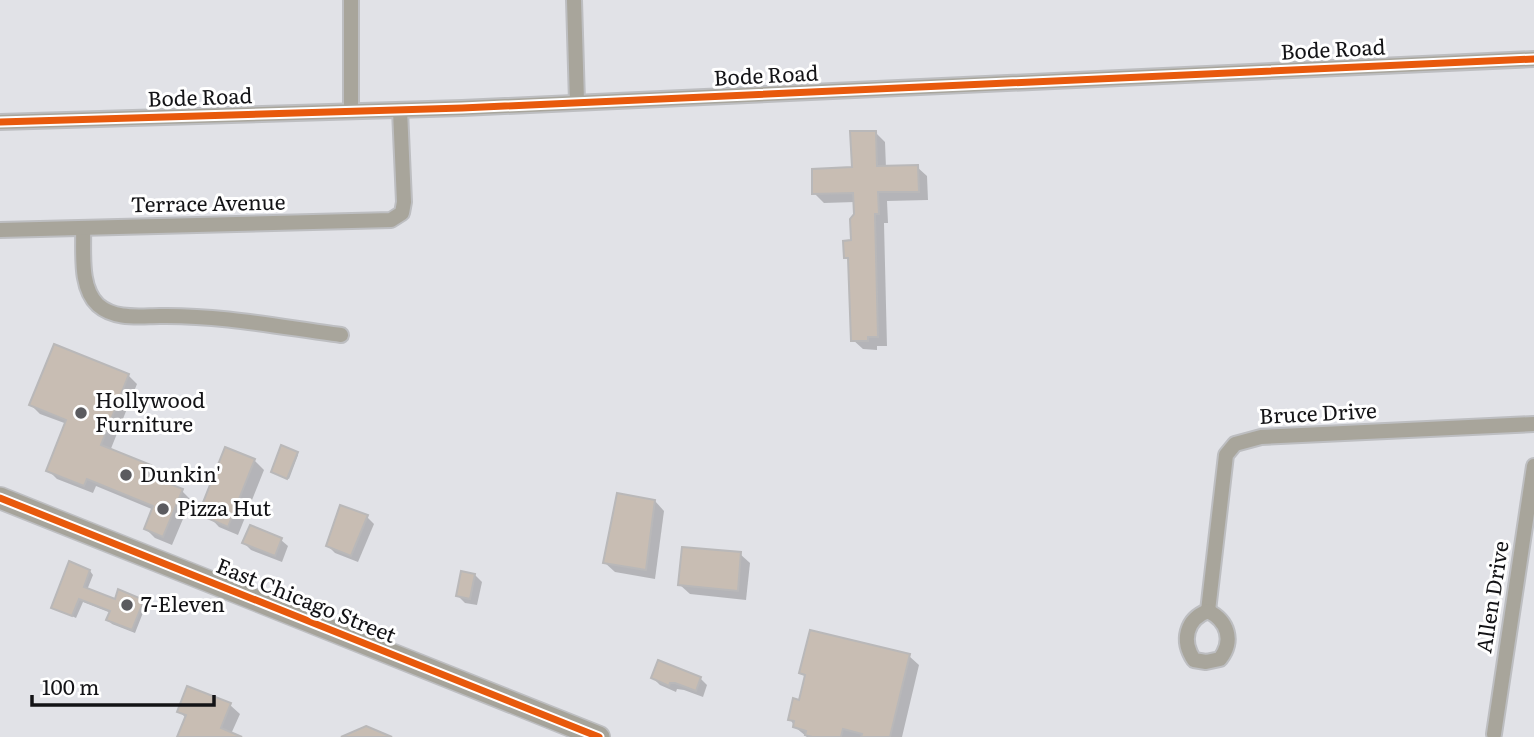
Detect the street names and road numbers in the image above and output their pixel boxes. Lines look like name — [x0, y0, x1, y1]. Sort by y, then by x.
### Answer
street label: Bode Road — [1280, 29, 1386, 66]
street label: Bode Road — [713, 55, 819, 92]
street label: Bode Road — [147, 78, 253, 113]
street label: Terrace Avenue — [130, 185, 286, 218]
street label: Bruce Drive — [1258, 393, 1378, 430]
street label: Allen Drive — [1466, 538, 1515, 655]
street label: East Chicago Street — [212, 548, 402, 649]

